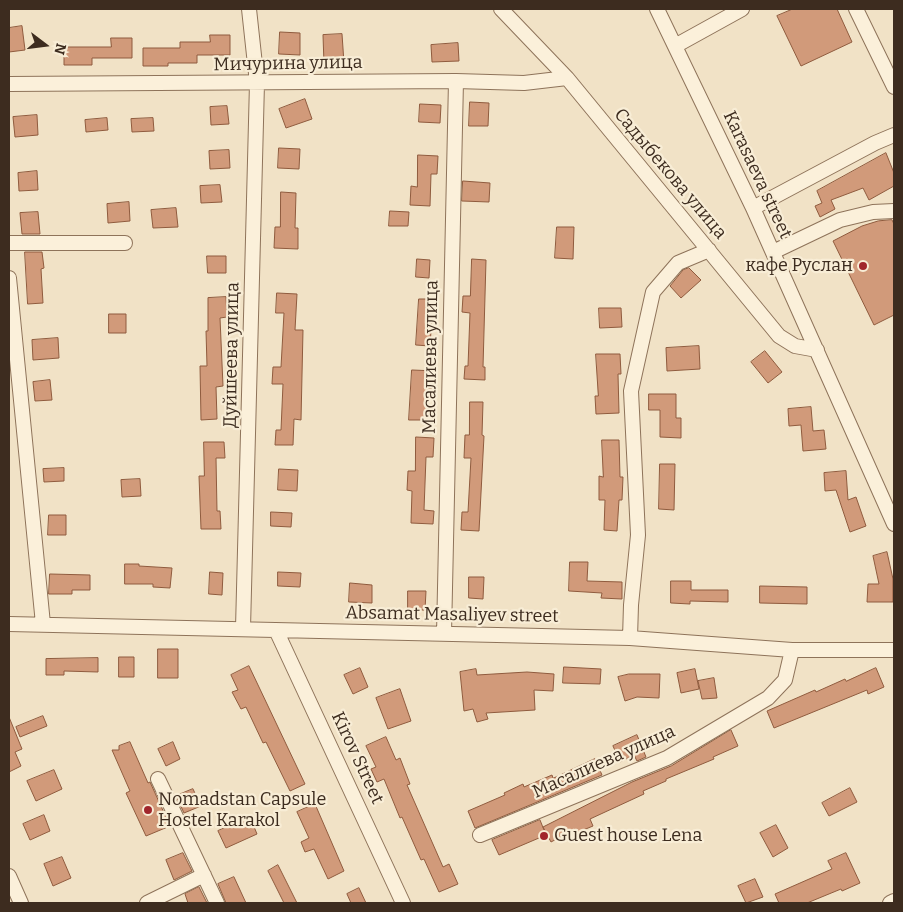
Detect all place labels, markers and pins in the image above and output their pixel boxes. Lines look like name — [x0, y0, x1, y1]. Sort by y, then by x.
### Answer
place label: кафе Руслан — [746, 255, 853, 277]
marker: кафе Руслан — [857, 260, 869, 272]
place label: Nomadstan Capsule Hostel Karakol — [158, 789, 326, 832]
marker: Nomadstan Capsule Hostel Karakol — [142, 804, 154, 816]
place label: Guest house Lena — [554, 825, 702, 847]
marker: Guest house Lena — [538, 830, 550, 842]

